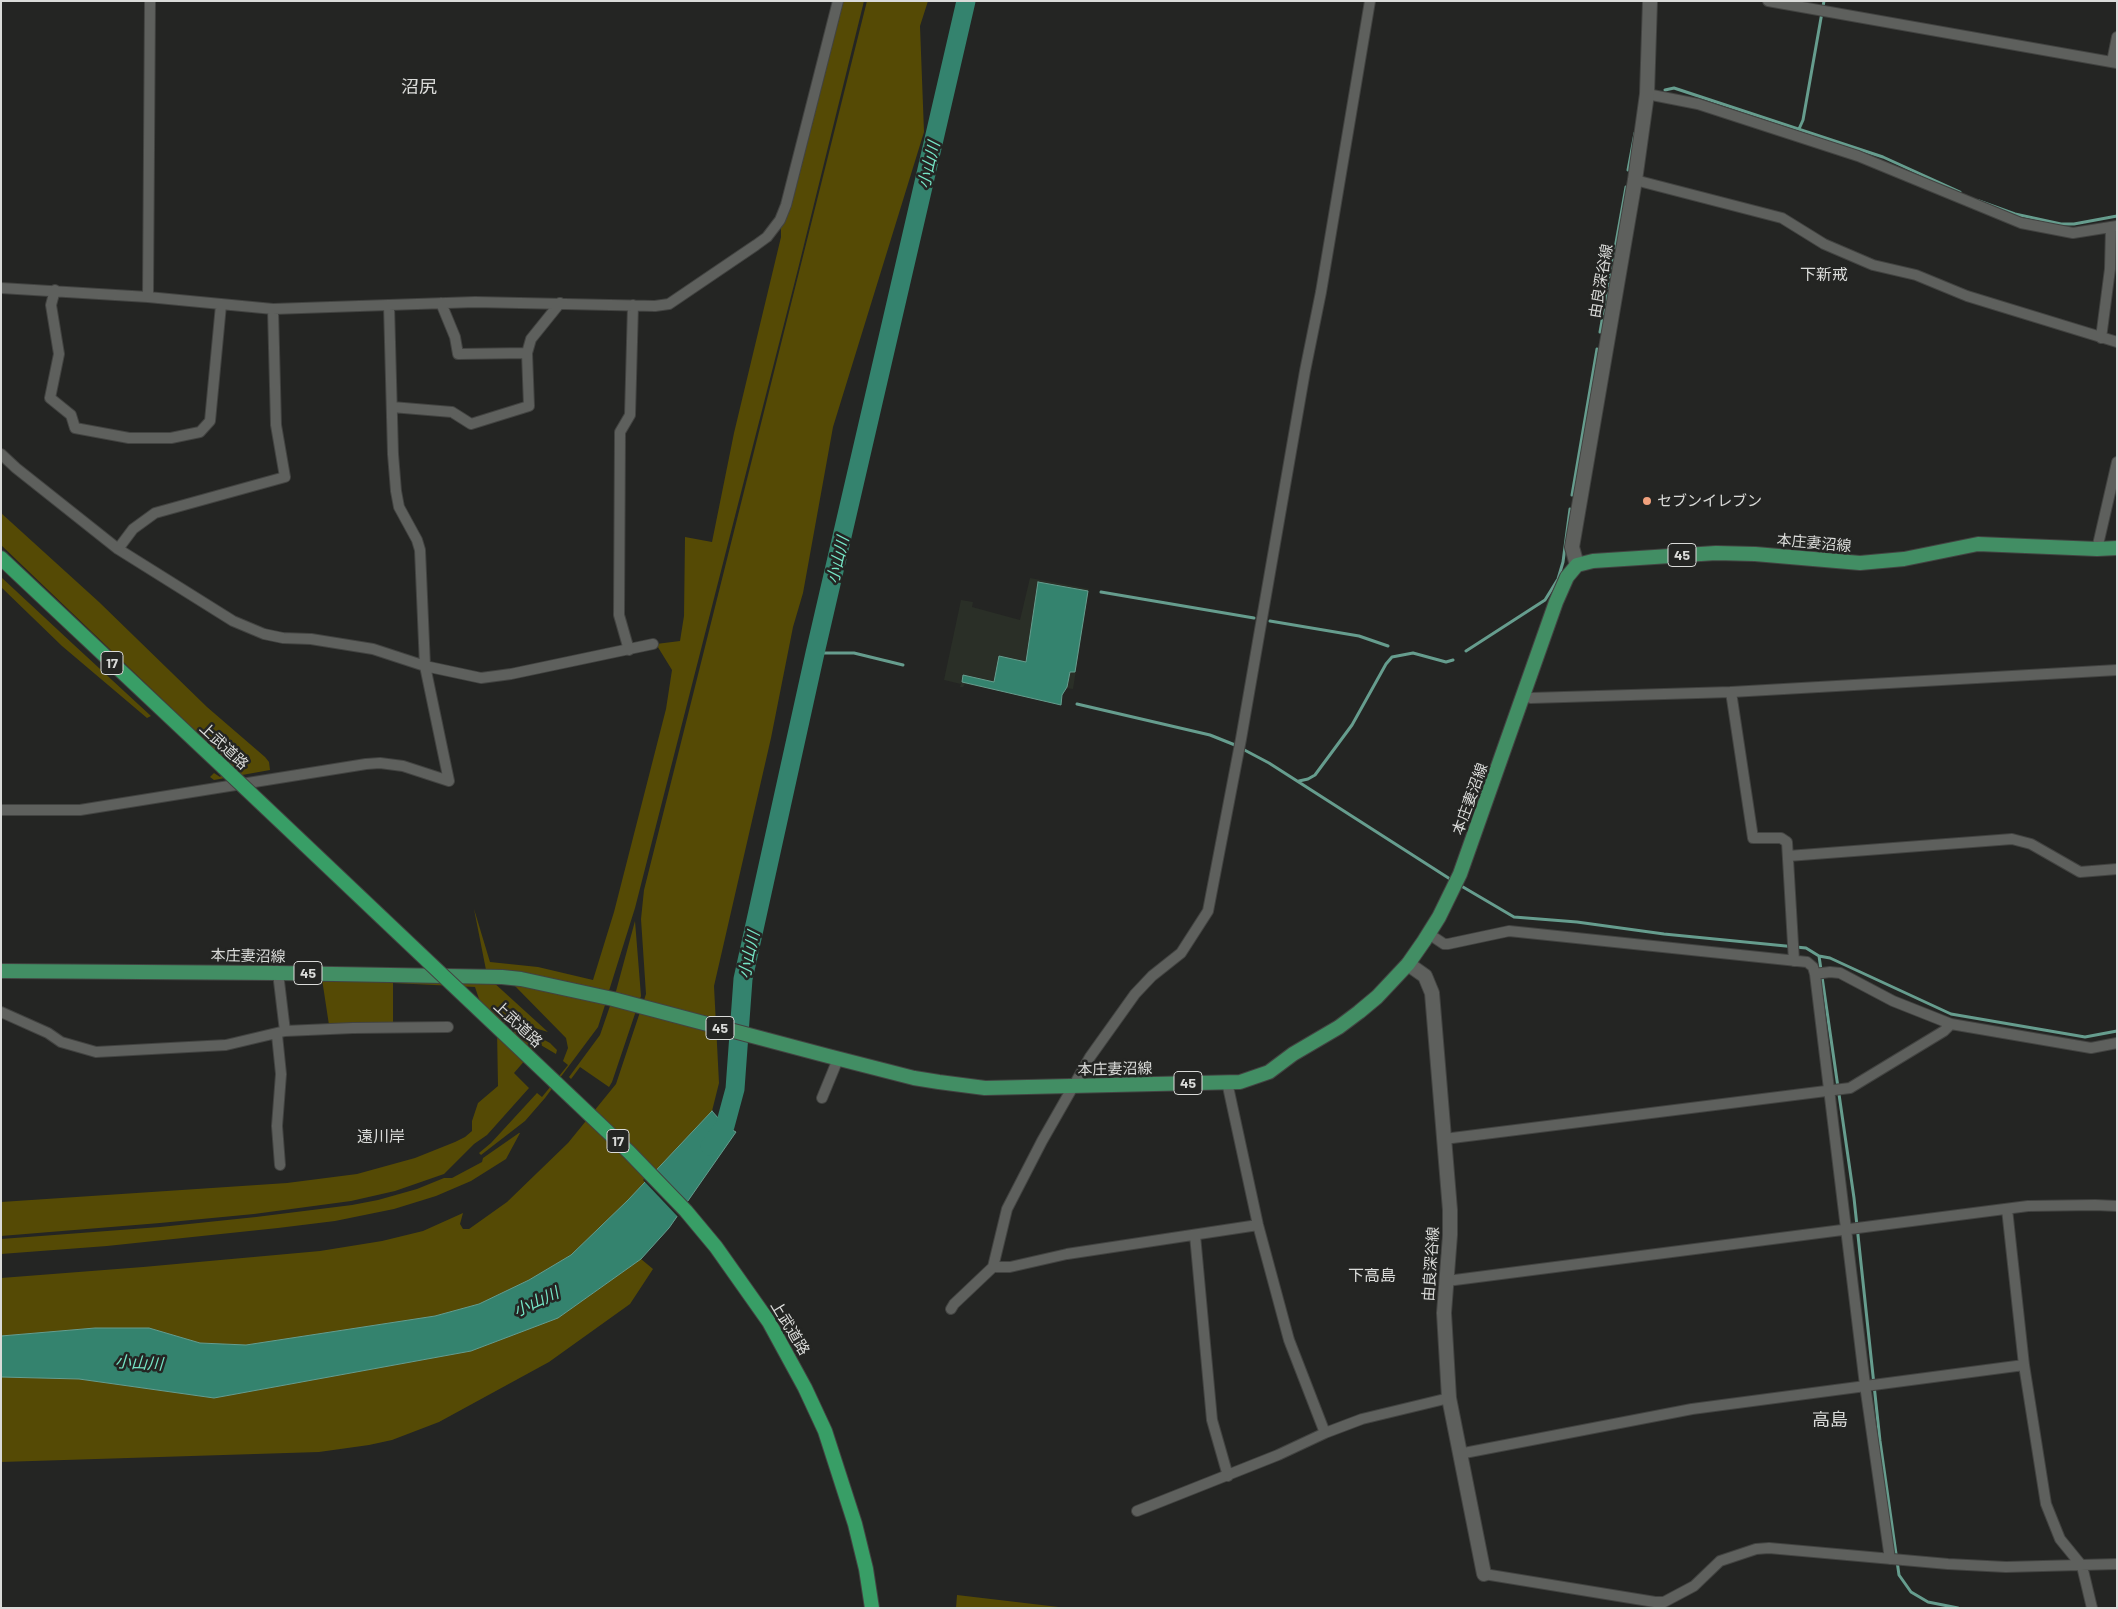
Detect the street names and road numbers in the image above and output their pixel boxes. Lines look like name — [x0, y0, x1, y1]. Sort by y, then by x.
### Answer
street label: 由良深谷線 — [1586, 243, 1616, 319]
street label: 本庄妻沼線 — [1776, 531, 1852, 555]
road number: 45 — [1668, 544, 1696, 566]
road number: 17 — [101, 651, 123, 674]
street label: 上武道路 — [196, 719, 252, 773]
street label: 本庄妻沼線 — [1449, 761, 1491, 837]
street label: 本庄妻沼線 — [210, 946, 286, 966]
road number: 45 — [294, 961, 322, 984]
street label: 上武道路 — [490, 997, 546, 1051]
road number: 45 — [706, 1016, 734, 1040]
street label: 本庄妻沼線 — [1077, 1059, 1153, 1079]
road number: 45 — [1174, 1072, 1202, 1094]
road number: 17 — [607, 1130, 629, 1152]
street label: 由良深谷線 — [1419, 1226, 1443, 1302]
street label: 上武道路 — [767, 1298, 813, 1358]

